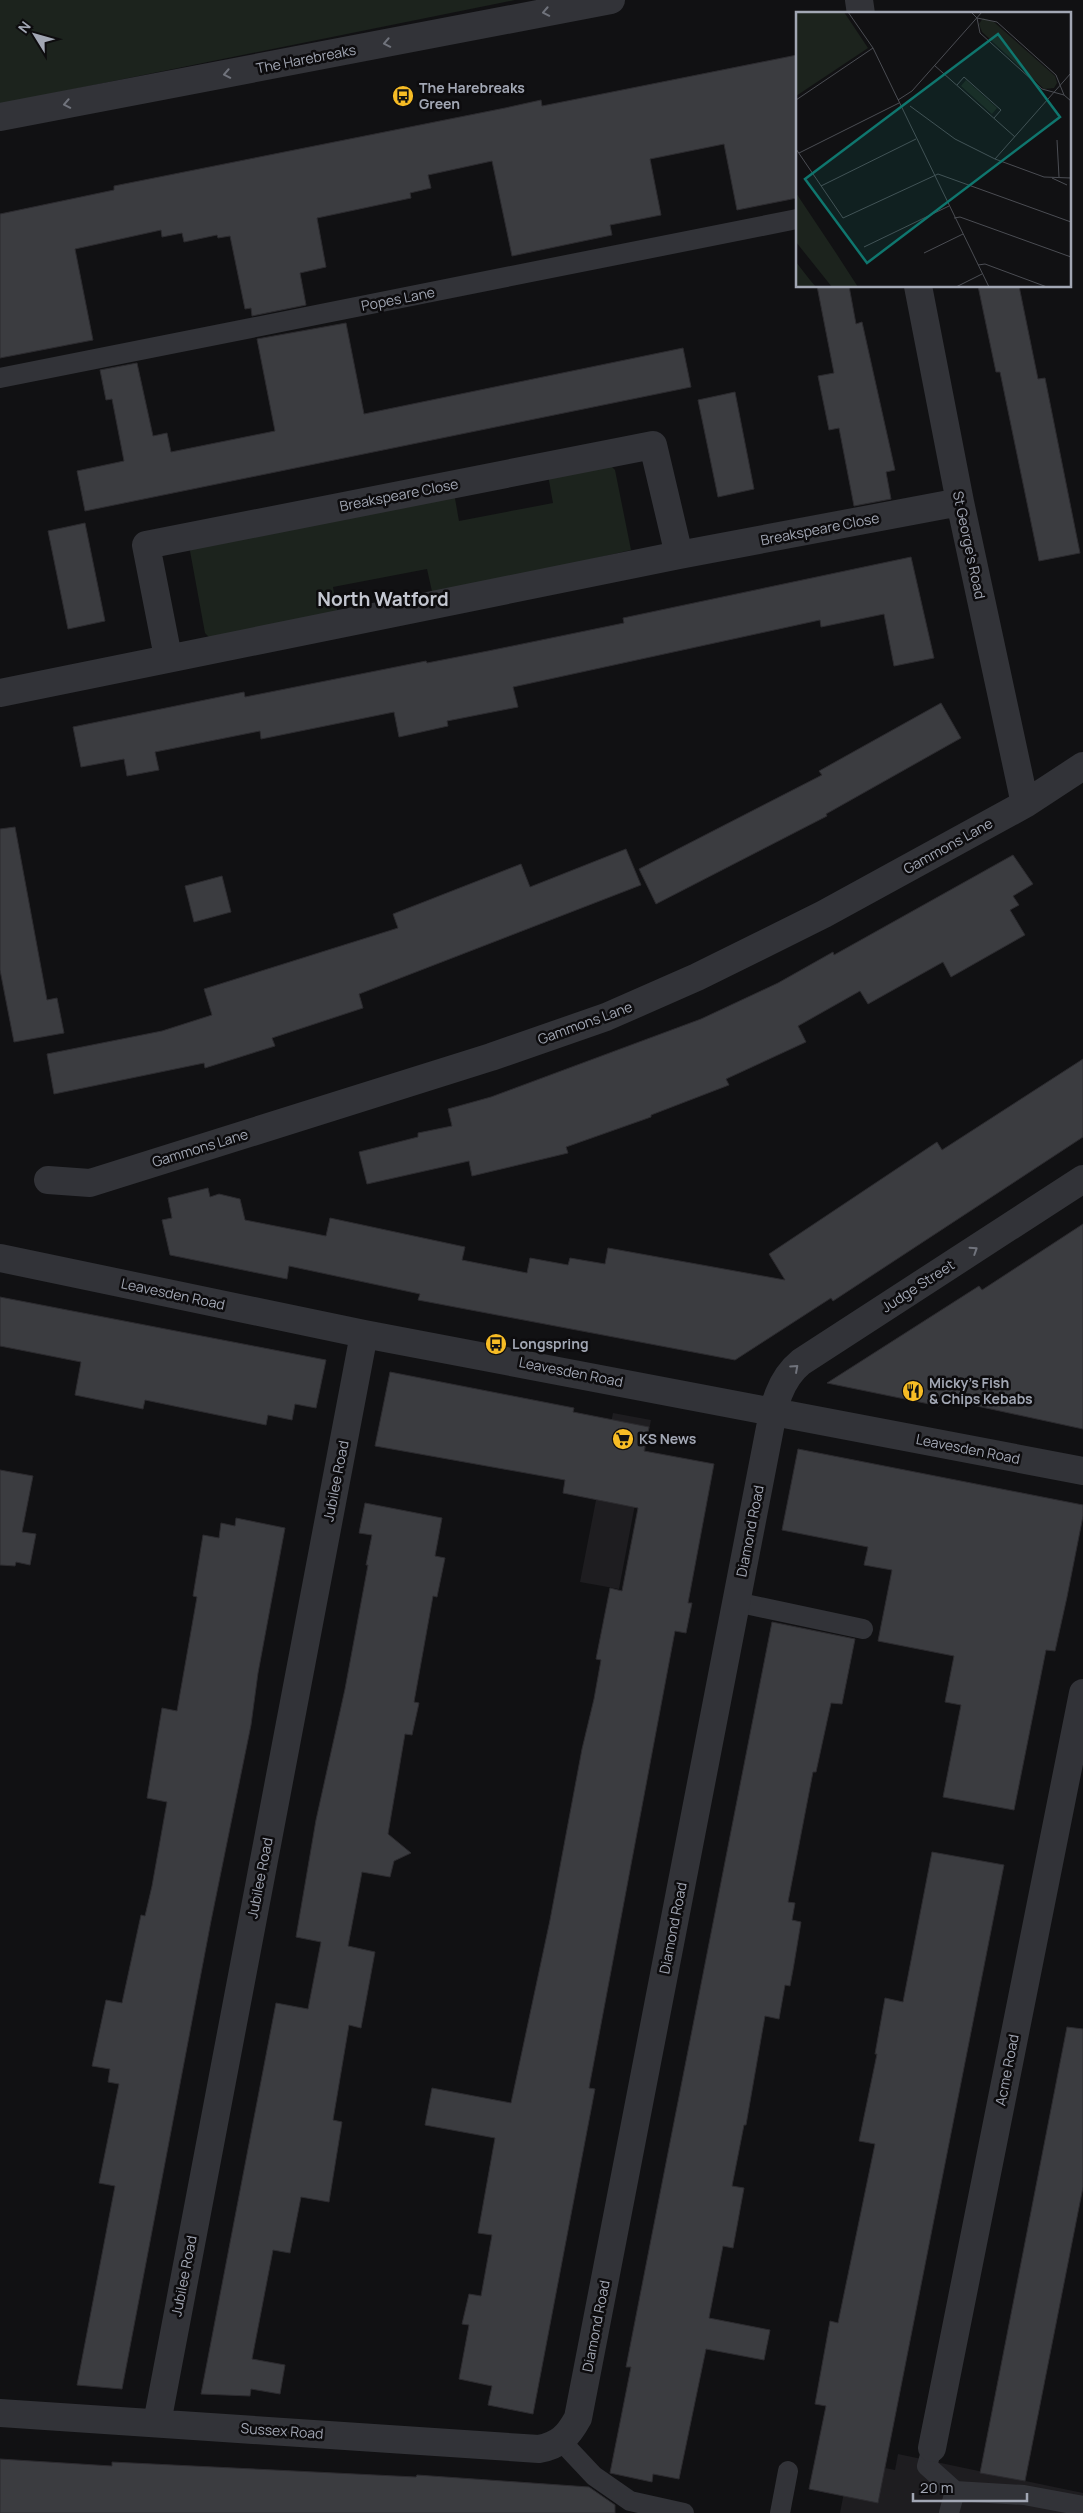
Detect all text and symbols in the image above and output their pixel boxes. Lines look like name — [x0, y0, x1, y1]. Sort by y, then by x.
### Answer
one-way arrow — [542, 7, 551, 17]
north arrow — [10, 10, 60, 60]
inset map — [796, 12, 1070, 288]
text: N — [14, 17, 35, 37]
one-way arrow — [382, 37, 391, 48]
street label: The Harebreaks — [254, 40, 357, 77]
one-way arrow — [223, 68, 231, 78]
place label: The Harebreaks Green — [419, 78, 525, 113]
bus stop icon: The Harebreaks Green — [391, 84, 415, 108]
one-way arrow — [63, 99, 72, 109]
street label: Popes Lane — [359, 282, 436, 315]
street label: Breakspeare Close — [338, 474, 460, 515]
street label: St George's Road — [949, 489, 990, 601]
street label: Breakspeare Close — [759, 508, 881, 549]
district label: North Watford — [317, 586, 449, 612]
street label: Gammons Lane — [900, 813, 996, 878]
street label: Gammons Lane — [535, 997, 635, 1048]
street label: Gammons Lane — [150, 1124, 250, 1171]
one-way arrow — [969, 1246, 978, 1256]
street label: Judge Street — [878, 1255, 958, 1316]
street label: Leavesden Road — [119, 1273, 227, 1314]
bus stop icon: Longspring — [484, 1332, 508, 1356]
place label: Longspring — [512, 1334, 589, 1353]
street label: Leavesden Road — [517, 1352, 625, 1391]
one-way arrow — [789, 1365, 798, 1374]
place label: Micky’s Fish & Chips Kebabs — [929, 1373, 1033, 1408]
restaurant icon: Micky’s Fish & Chips Kebabs — [901, 1379, 925, 1403]
supermarket icon: KS News — [611, 1427, 635, 1451]
place label: KS News — [639, 1429, 697, 1448]
street label: Leavesden Road — [914, 1429, 1022, 1468]
street label: Jubilee Road — [318, 1439, 353, 1523]
street label: Diamond Road — [731, 1483, 768, 1578]
street label: Jubilee Road — [242, 1836, 277, 1920]
street label: Diamond Road — [654, 1880, 691, 1975]
street label: Acme Road — [990, 2032, 1023, 2107]
street label: Jubilee Road — [166, 2234, 201, 2318]
street label: Diamond Road — [577, 2278, 614, 2373]
street label: Sussex Road — [240, 2418, 324, 2443]
scale bar — [913, 2470, 1027, 2502]
text: 20 m — [920, 2477, 953, 2498]

